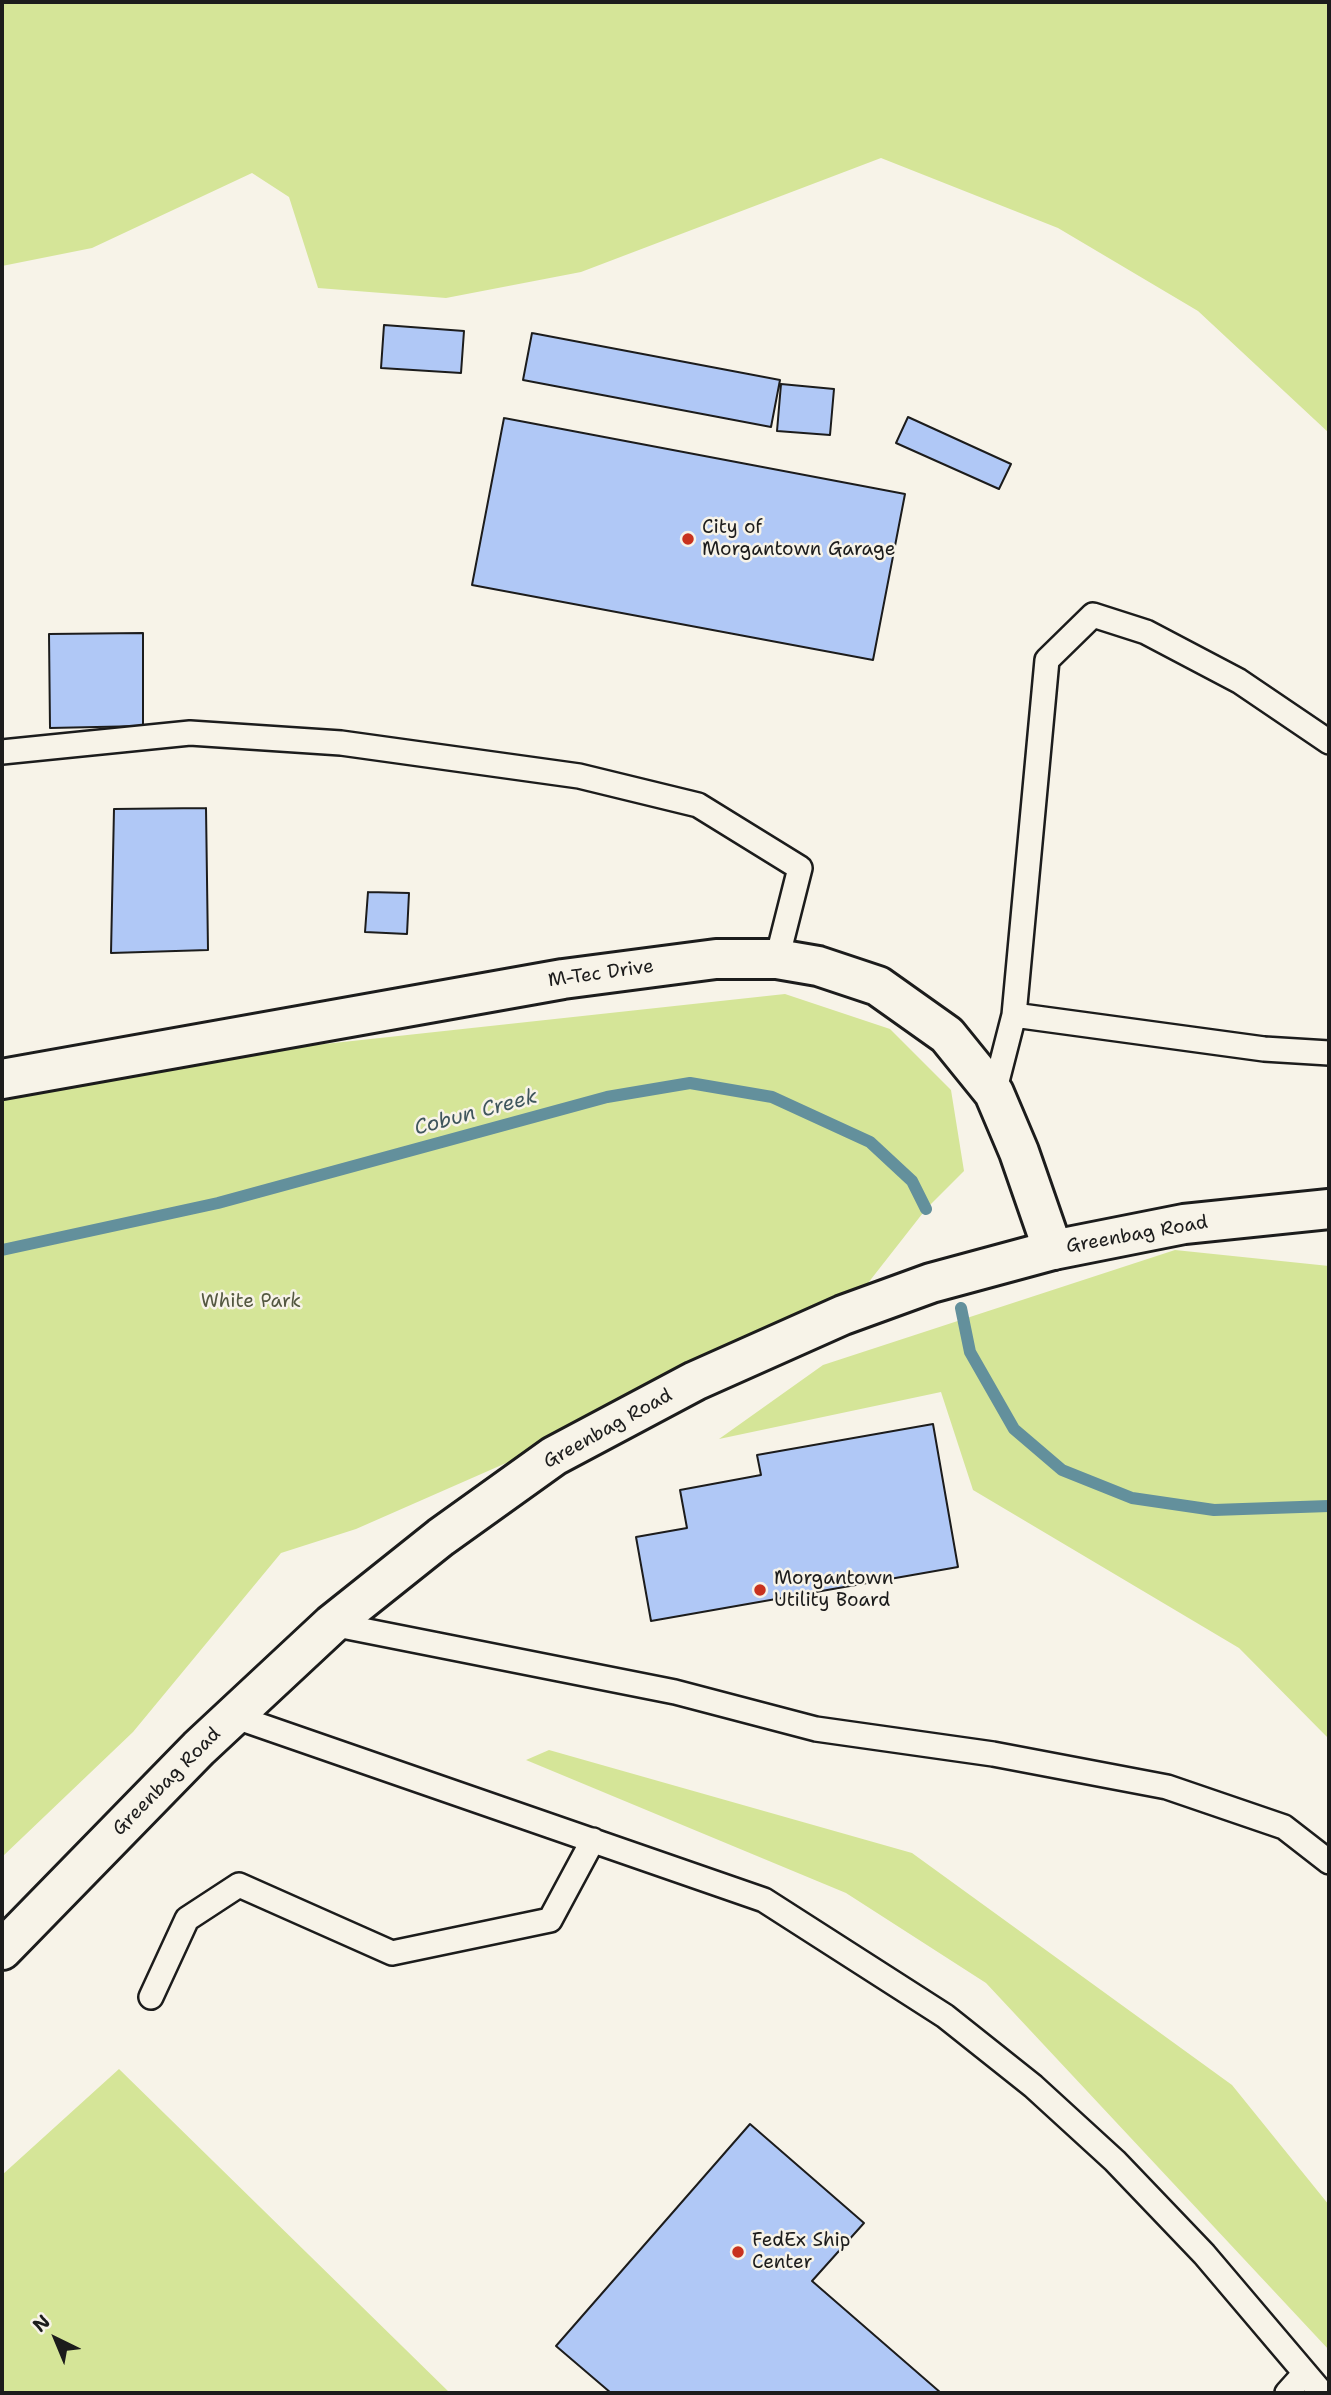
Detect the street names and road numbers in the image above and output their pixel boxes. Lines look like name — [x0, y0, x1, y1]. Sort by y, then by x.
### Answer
street label: M-Tec Drive — [547, 955, 655, 993]
street label: Greenbag Road — [1064, 1211, 1210, 1259]
street label: Greenbag Road — [540, 1384, 676, 1474]
street label: Greenbag Road — [108, 1723, 226, 1841]

